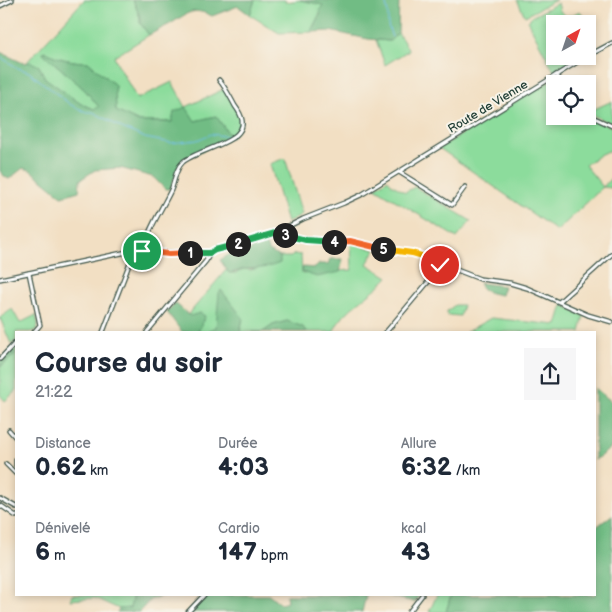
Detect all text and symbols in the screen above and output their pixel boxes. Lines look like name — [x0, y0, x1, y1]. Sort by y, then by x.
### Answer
north arrow — [546, 15, 596, 65]
map controls — [546, 15, 596, 125]
button: locate — [546, 75, 596, 125]
street label: Route de Vienne — [445, 77, 531, 137]
pin: 3 — [272, 222, 298, 248]
text: 3 — [281, 227, 290, 244]
pin — [121, 230, 163, 272]
pin: 4 — [322, 230, 346, 254]
pin: 2 — [226, 232, 250, 256]
text: 4 — [330, 234, 339, 251]
text: 2 — [234, 236, 243, 253]
pin: 5 — [370, 236, 396, 262]
icon: arrive — [128, 237, 156, 265]
pin: 1 — [178, 240, 202, 266]
text: 5 — [379, 241, 388, 258]
pin — [419, 244, 461, 286]
text: 1 — [188, 245, 193, 262]
icon: check — [426, 251, 454, 279]
text: Course du soir — [35, 347, 223, 380]
button: share — [524, 348, 576, 400]
text: 21:22 — [35, 383, 73, 402]
text: Distance — [35, 435, 91, 452]
text: Durée — [218, 435, 258, 452]
text: Allure — [401, 435, 437, 452]
text: 0.62 — [35, 452, 86, 483]
text: 4:03 — [218, 452, 269, 483]
text: 6:32 — [401, 452, 452, 483]
text: km — [86, 462, 108, 479]
text: /km — [452, 462, 480, 479]
text: Dénivelé — [35, 520, 90, 537]
text: Cardio — [218, 520, 260, 537]
text: kcal — [401, 520, 426, 537]
text: 6 — [35, 537, 50, 568]
text: 147 — [218, 537, 257, 568]
text: 43 — [401, 537, 430, 568]
text: m — [50, 547, 66, 564]
text: bpm — [257, 547, 288, 564]

